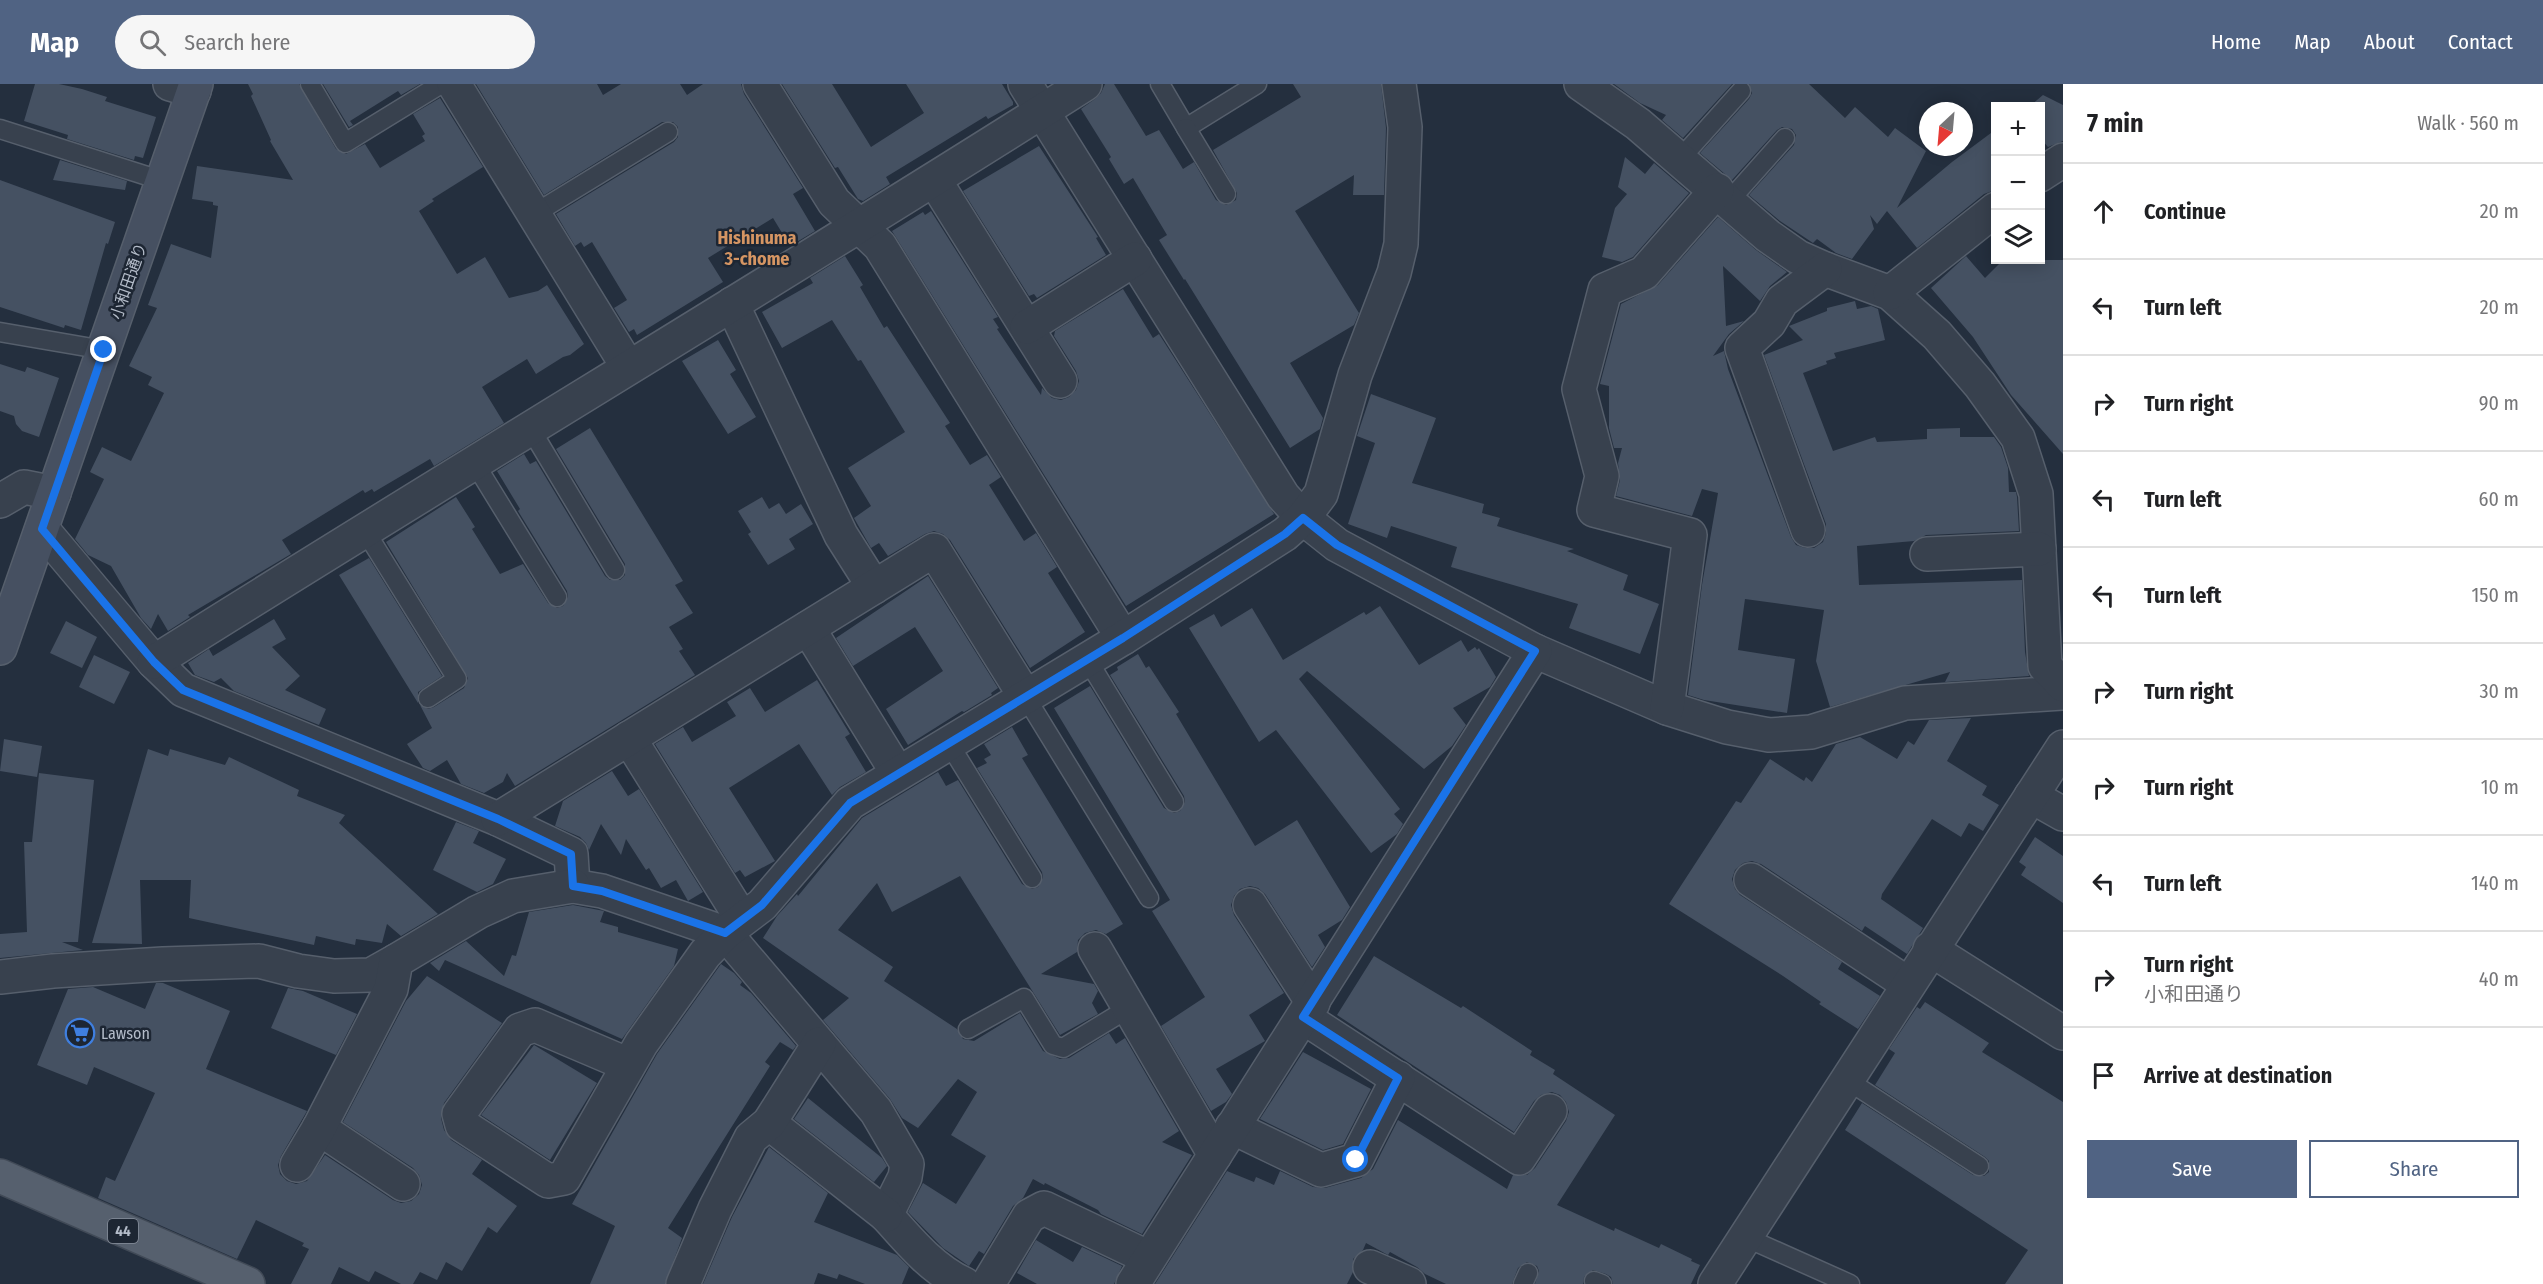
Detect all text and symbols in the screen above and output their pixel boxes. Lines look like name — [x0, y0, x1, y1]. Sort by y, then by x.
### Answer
search box — [115, 15, 535, 69]
text: Map — [30, 26, 79, 59]
icon: search — [136, 26, 169, 59]
text: Search here — [184, 29, 290, 56]
text: Home — [2211, 29, 2261, 55]
text: Map — [2294, 29, 2331, 55]
text: About — [2364, 29, 2415, 55]
text: Contact — [2448, 29, 2513, 55]
north arrow — [1919, 102, 1973, 156]
map controls — [1991, 102, 2045, 264]
button: + — [1991, 102, 2045, 156]
text: 7 min — [2087, 108, 2144, 139]
text: Walk · 560 m — [2417, 111, 2519, 135]
button: − — [1991, 156, 2045, 210]
icon: ahead — [2087, 195, 2120, 228]
text: Continue — [2144, 198, 2226, 225]
text: 20 m — [2480, 199, 2519, 223]
button: layers — [1991, 210, 2045, 264]
district label: Hishinuma 3-chome — [718, 227, 797, 270]
street label: 小和田通り — [106, 240, 150, 322]
icon: left — [2087, 291, 2120, 324]
text: Turn left — [2144, 294, 2222, 321]
text: 20 m — [2480, 295, 2519, 319]
route end — [90, 336, 116, 362]
icon: right — [2087, 387, 2120, 420]
text: Turn right — [2144, 390, 2233, 417]
text: 90 m — [2479, 391, 2519, 415]
icon: left — [2087, 483, 2120, 516]
text: Turn left — [2144, 486, 2222, 513]
text: 60 m — [2479, 487, 2519, 511]
icon: left — [2087, 579, 2120, 612]
text: Turn left — [2144, 582, 2222, 609]
text: 150 m — [2472, 583, 2519, 607]
icon: right — [2087, 675, 2120, 708]
text: Turn right — [2144, 678, 2233, 705]
text: 30 m — [2479, 679, 2519, 703]
icon: right — [2087, 771, 2120, 804]
text: Turn right — [2144, 774, 2233, 801]
text: 10 m — [2481, 775, 2519, 799]
icon: left — [2087, 867, 2120, 900]
text: Turn left — [2144, 870, 2222, 897]
text: 140 m — [2471, 871, 2519, 895]
text: Turn right — [2144, 951, 2233, 978]
icon: right — [2087, 963, 2120, 996]
text: 40 m — [2479, 967, 2519, 991]
text: 小和田通り — [2144, 982, 2244, 1006]
supermarket icon: Lawson — [64, 1017, 96, 1049]
place label: Lawson — [101, 1024, 150, 1043]
icon: arrive — [2087, 1059, 2120, 1092]
text: Arrive at destination — [2144, 1062, 2332, 1089]
button: Save — [2087, 1140, 2297, 1198]
button: Share — [2309, 1140, 2519, 1198]
route start — [1342, 1146, 1368, 1172]
road number: 44 — [108, 1219, 138, 1243]

